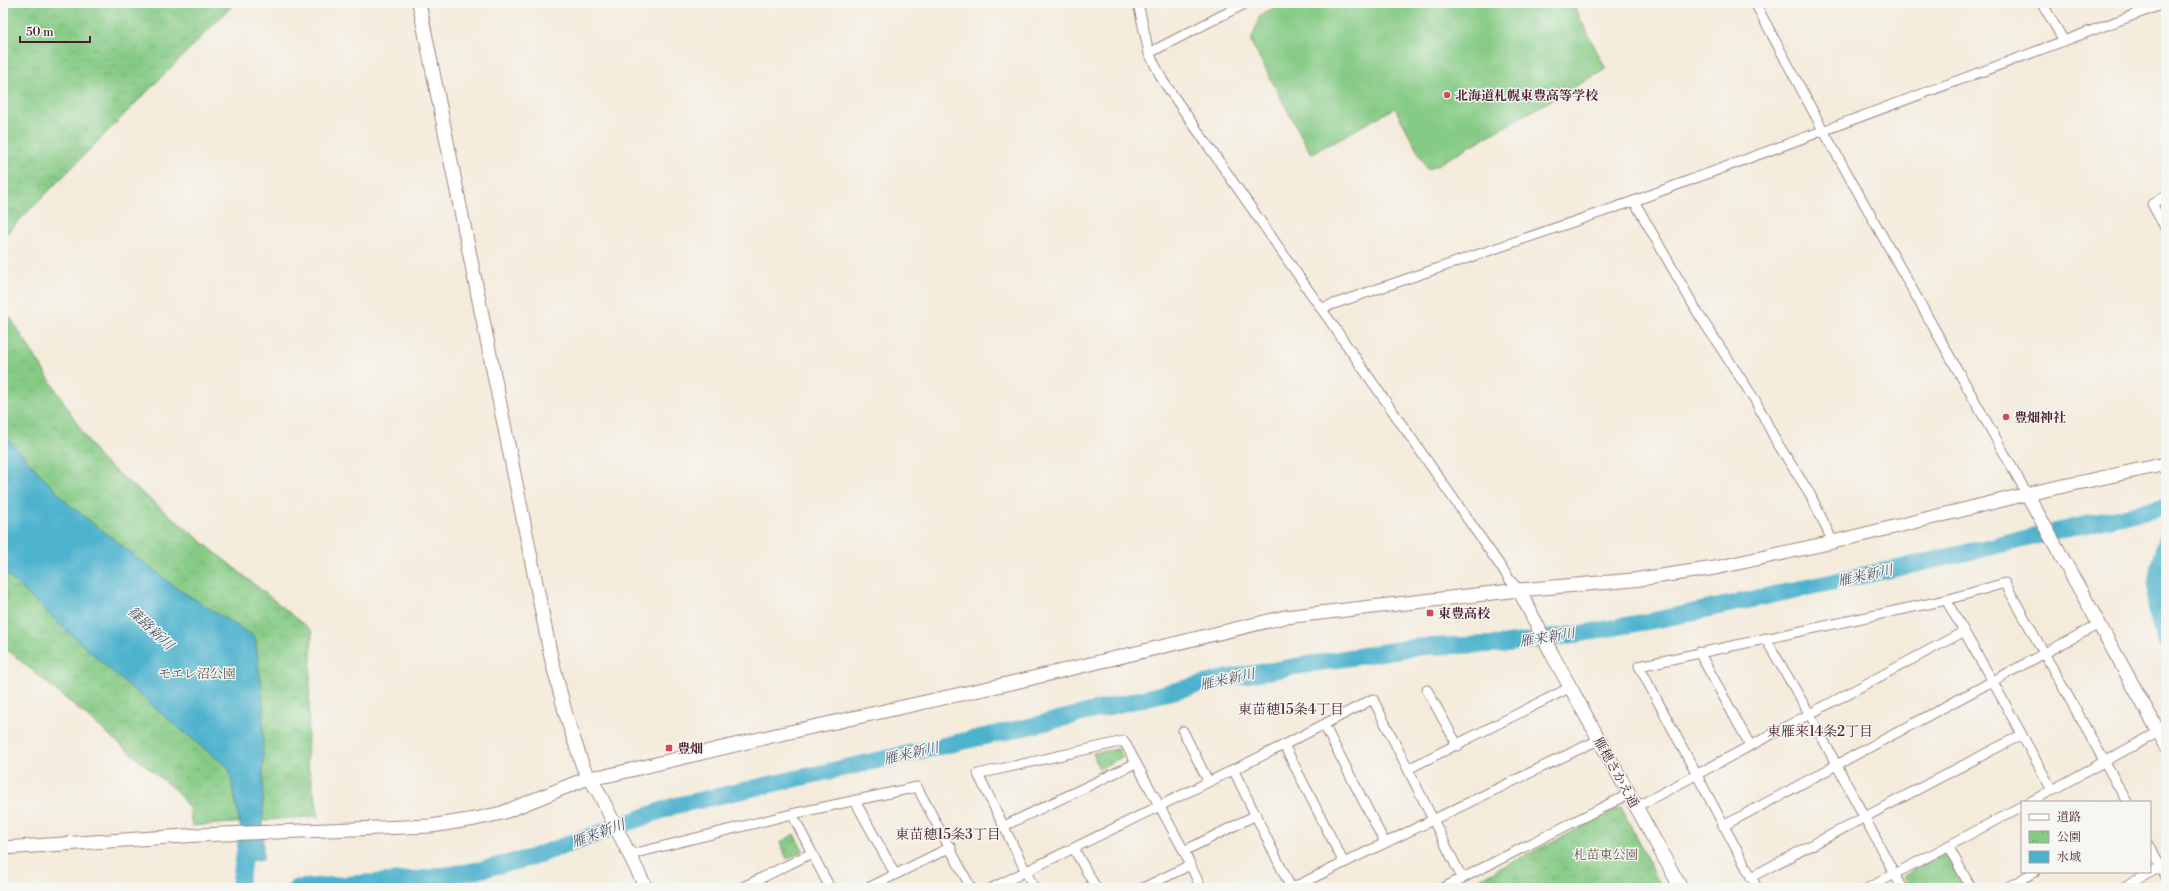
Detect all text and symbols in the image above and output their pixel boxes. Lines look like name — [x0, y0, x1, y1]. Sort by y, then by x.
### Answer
scale bar — [20, 18, 90, 44]
text: 50 m — [26, 25, 54, 40]
place label: 北海道札幌東豊高等学校 — [1455, 88, 1599, 104]
marker: 北海道札幌東豊高等学校 — [1442, 90, 1452, 100]
place label: 豊畑神社 — [2014, 410, 2066, 426]
marker: 豊畑神社 — [2001, 412, 2011, 422]
water label: 雁来新川 — [1836, 561, 1896, 591]
water label: 篠路新川 — [124, 603, 178, 656]
place label: 東豊高校 — [1438, 606, 1491, 622]
marker: 東豊高校 — [1425, 608, 1435, 618]
water label: 雁来新川 — [1518, 624, 1578, 651]
water label: 雁来新川 — [1198, 665, 1258, 695]
park label: モエレ沼公園 — [158, 666, 236, 682]
district label: 東苗穂15条4丁目 — [1238, 701, 1344, 719]
district label: 東雁来14条2丁目 — [1767, 723, 1873, 741]
street label: 雁穂さかえ通 — [1590, 734, 1642, 810]
water label: 雁来新川 — [882, 738, 942, 769]
place label: 豊畑 — [677, 741, 703, 757]
marker: 豊畑 — [664, 743, 674, 753]
legend — [2021, 801, 2151, 873]
text: 道路 — [2057, 810, 2081, 825]
water label: 雁来新川 — [569, 815, 630, 852]
district label: 東苗穂15条3丁目 — [895, 826, 1001, 844]
text: 公園 — [2057, 830, 2081, 845]
park label: 札苗東公園 — [1573, 847, 1639, 863]
text: 水域 — [2057, 850, 2081, 865]

